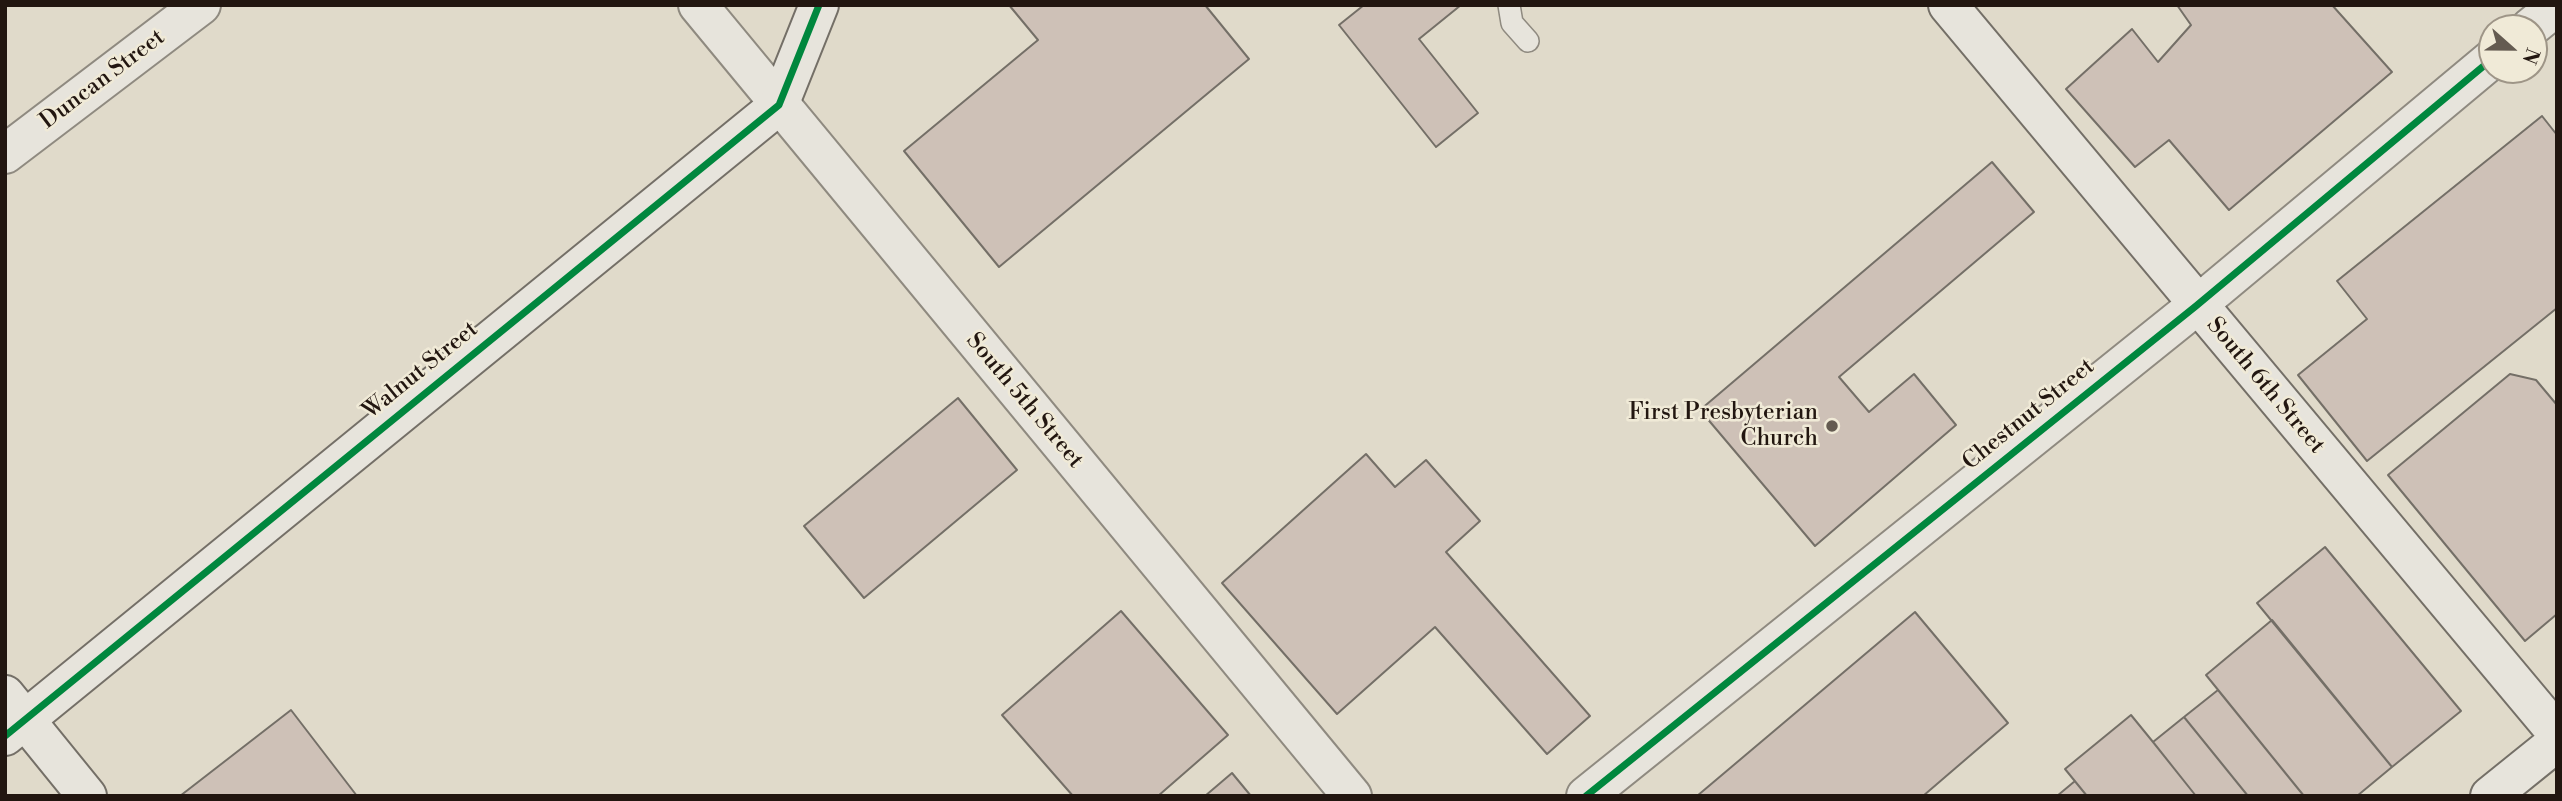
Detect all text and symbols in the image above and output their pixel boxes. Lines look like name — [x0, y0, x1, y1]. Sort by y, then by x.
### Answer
north arrow — [2478, 14, 2548, 84]
street label: Duncan Street — [35, 24, 171, 136]
text: N — [2517, 44, 2545, 67]
street label: South 6th Street — [2200, 312, 2330, 460]
street label: Walnut Street — [358, 316, 484, 426]
street label: South 5th Street — [959, 328, 1089, 474]
street label: Chestnut Street — [1957, 353, 2101, 477]
place label: First Presbyterian Church — [1628, 399, 1818, 453]
marker: First Presbyterian Church — [1824, 418, 1840, 434]

